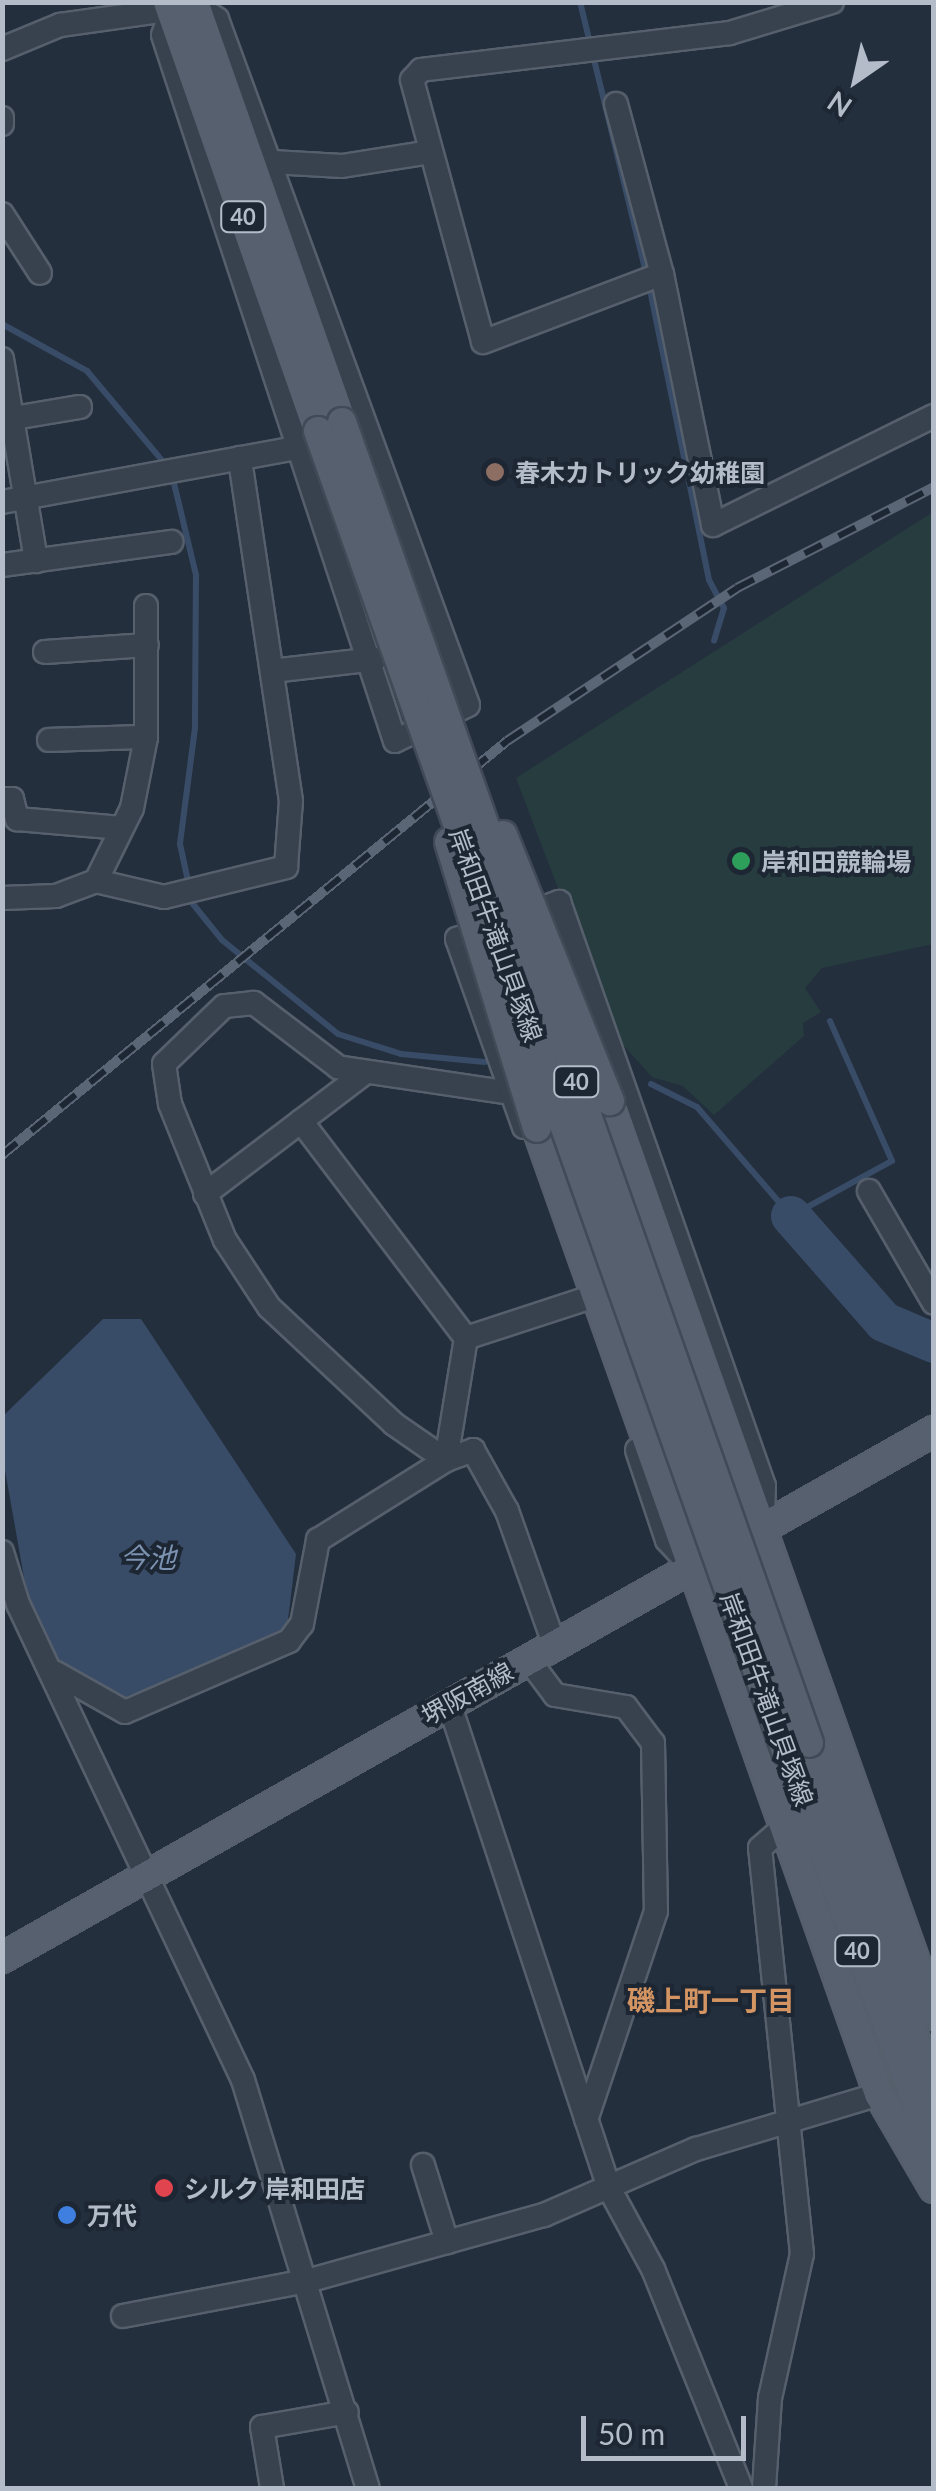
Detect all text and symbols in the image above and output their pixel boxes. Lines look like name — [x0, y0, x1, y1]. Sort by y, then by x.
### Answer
north arrow — [806, 30, 906, 130]
text: N — [821, 85, 858, 125]
road number: 40 — [218, 200, 268, 234]
place label: 春木カトリック幼稚園 — [515, 457, 765, 487]
marker: 春木カトリック幼稚園 — [484, 461, 506, 483]
street label: 岸和田牛滝山貝塚線 — [443, 824, 549, 1046]
place label: 岸和田競輪場 — [761, 846, 911, 876]
marker: 岸和田競輪場 — [730, 850, 752, 872]
road number: 40 — [551, 1065, 601, 1099]
water label: 今池 — [120, 1540, 176, 1574]
street label: 岸和田牛滝山貝塚線 — [714, 1588, 820, 1810]
street label: 堺阪南線 — [416, 1656, 518, 1730]
road number: 40 — [832, 1934, 882, 1968]
district label: 磯上町一丁目 — [627, 1983, 795, 2017]
place label: シルク 岸和田店 — [184, 2173, 365, 2203]
marker: シルク 岸和田店 — [153, 2177, 175, 2199]
place label: 万代 — [87, 2200, 137, 2230]
marker: 万代 — [56, 2204, 78, 2226]
scale bar — [586, 2396, 751, 2458]
text: 50 m — [598, 2415, 665, 2451]

